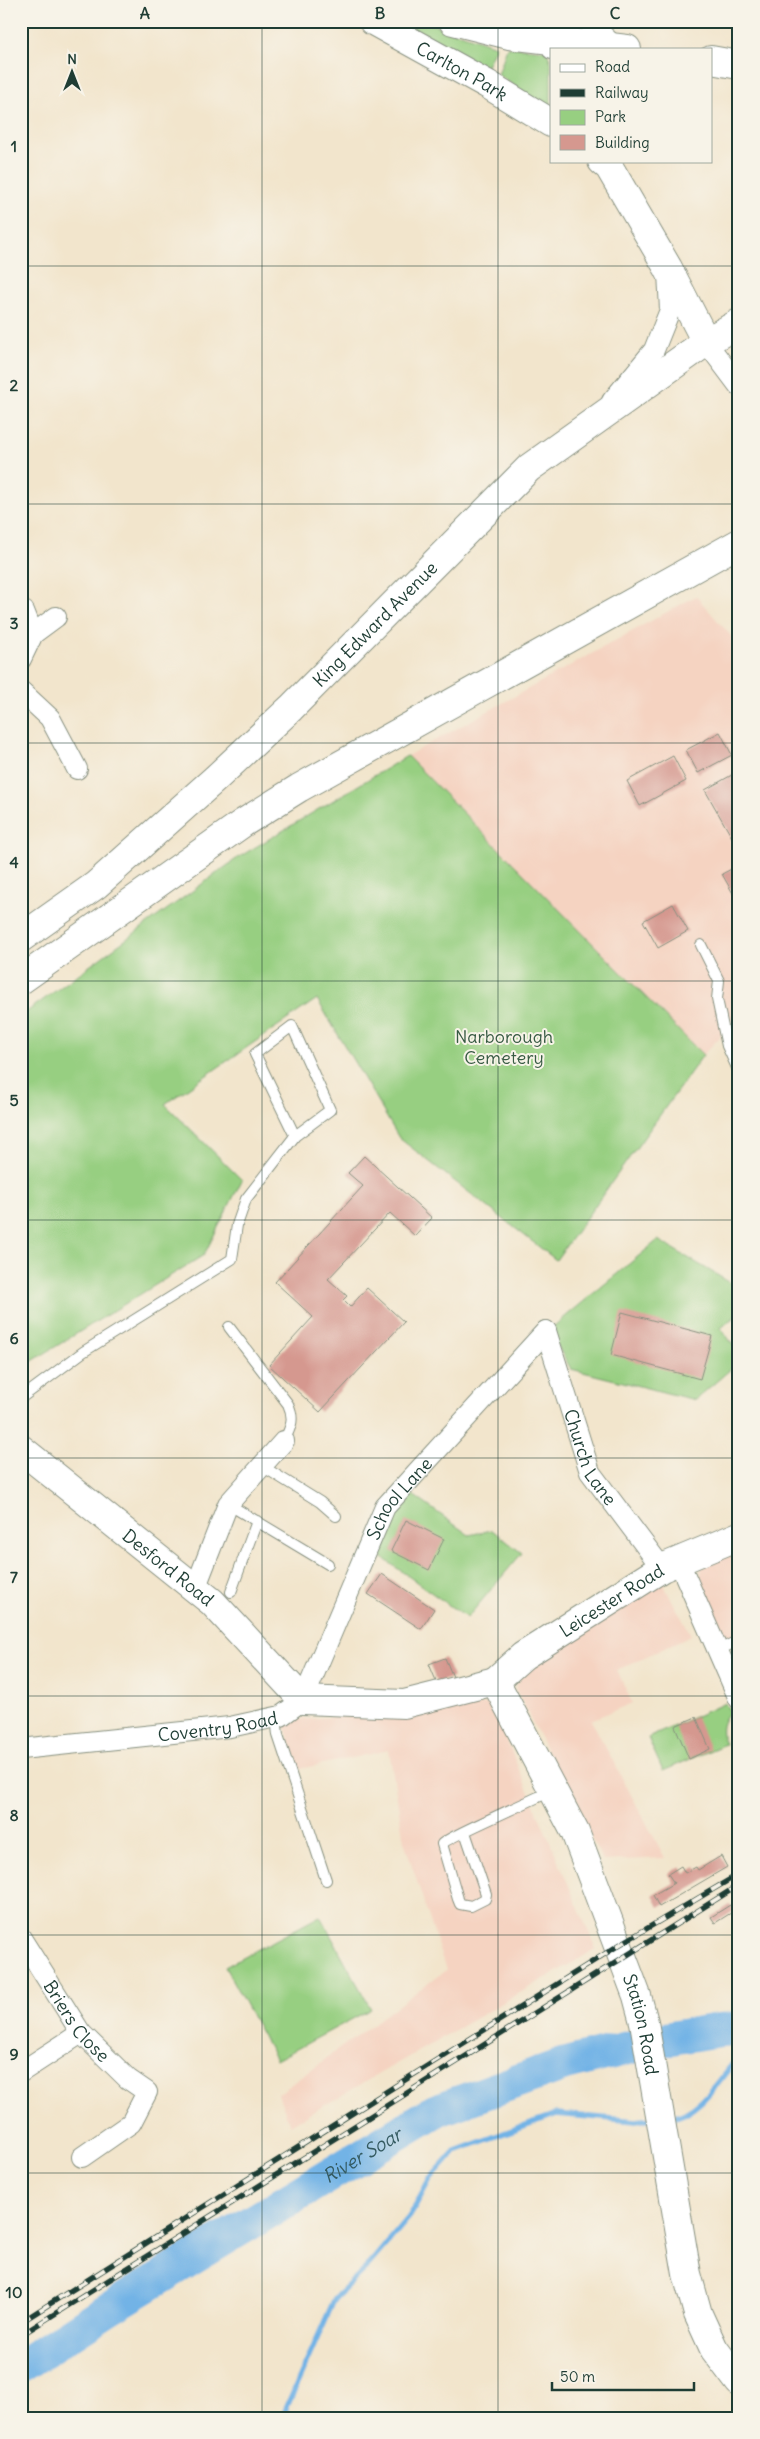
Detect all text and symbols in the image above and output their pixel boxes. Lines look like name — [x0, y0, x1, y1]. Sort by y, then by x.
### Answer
text: A — [140, 3, 150, 23]
text: B — [375, 3, 386, 23]
text: C — [610, 3, 621, 23]
street label: Carlton Park — [412, 36, 512, 106]
north arrow — [48, 48, 98, 98]
legend — [550, 48, 712, 162]
text: N — [67, 50, 77, 68]
text: Road — [595, 57, 630, 76]
text: Railway — [595, 83, 649, 102]
text: Park — [595, 107, 626, 126]
text: Building — [595, 133, 650, 152]
text: 1 — [11, 136, 17, 156]
text: 2 — [10, 375, 19, 395]
street label: King Edward Avenue — [307, 556, 442, 691]
text: 3 — [9, 613, 19, 633]
text: 4 — [9, 852, 19, 872]
park label: Narborough Cemetery — [455, 1025, 553, 1069]
text: 5 — [9, 1090, 19, 1110]
text: 6 — [9, 1328, 19, 1348]
street label: Church Lane — [559, 1406, 622, 1509]
street label: School Lane — [361, 1452, 437, 1543]
street label: Desford Road — [118, 1524, 219, 1611]
street label: Leicester Road — [555, 1558, 668, 1642]
text: 7 — [10, 1567, 18, 1587]
street label: Coventry Road — [157, 1706, 280, 1746]
text: 8 — [9, 1805, 19, 1825]
street label: Station Road — [618, 1971, 664, 2077]
street label: Briers Close — [39, 1976, 115, 2066]
text: 9 — [9, 2044, 19, 2064]
water label: River Soar — [318, 2121, 408, 2188]
text: 10 — [6, 2282, 22, 2302]
scale bar — [552, 2359, 695, 2391]
text: 50 m — [560, 2367, 595, 2386]

